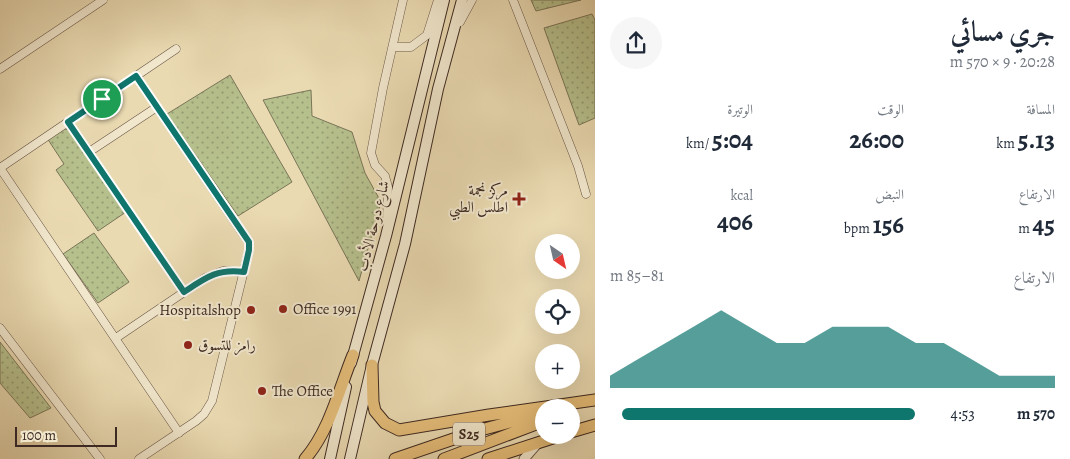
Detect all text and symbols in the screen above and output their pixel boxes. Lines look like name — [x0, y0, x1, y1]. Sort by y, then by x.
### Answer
text: جري مسائي — [950, 13, 1055, 51]
button: share — [610, 17, 662, 69]
text: 20:28 · 9 × 570 m — [950, 51, 1055, 73]
pin — [81, 78, 123, 120]
icon: arrive — [88, 85, 116, 113]
text: الوتيرة — [727, 100, 753, 119]
text: الوقت — [877, 100, 904, 119]
text: المسافة — [1026, 100, 1055, 119]
text: 5:04 — [712, 123, 753, 157]
text: 26:00 — [849, 123, 904, 157]
text: 5.13 — [1018, 123, 1055, 157]
text: /km — [686, 134, 712, 153]
text: km — [996, 134, 1018, 153]
street label: شارع دوحة الأدب — [351, 178, 397, 274]
place label: مركز نجمة اطلس الطبي — [449, 180, 508, 221]
text: النبض — [875, 185, 904, 204]
text: الارتفاع — [1019, 185, 1055, 204]
text: kcal — [731, 186, 753, 205]
marker: مركز نجمة اطلس الطبي — [512, 192, 526, 206]
text: 406 — [717, 205, 753, 239]
text: 156 — [873, 208, 904, 242]
text: 45 — [1033, 208, 1055, 242]
text: bpm — [844, 219, 873, 238]
text: m — [1018, 219, 1033, 238]
north arrow — [535, 234, 580, 279]
map controls — [535, 234, 580, 444]
text: 81–85 m — [610, 265, 664, 287]
text: الارتفاع — [1013, 267, 1055, 289]
button: locate — [535, 289, 580, 334]
place label: Office 1991 — [293, 299, 356, 319]
place label: Hospitalshop — [159, 300, 241, 320]
marker: Office 1991 — [277, 303, 289, 315]
marker: Hospitalshop — [245, 304, 257, 316]
place label: رامز للتسوق — [198, 335, 256, 356]
marker: رامز للتسوق — [182, 339, 194, 351]
button: + — [535, 344, 580, 389]
place label: The Office — [272, 381, 333, 401]
marker: The Office — [256, 385, 268, 397]
button: − — [535, 399, 580, 444]
text: 4:53 — [950, 403, 975, 425]
text: 570 m — [1017, 403, 1055, 425]
road number: S25 — [453, 422, 485, 446]
scale bar — [15, 424, 118, 447]
text: 100 m — [22, 426, 56, 445]

